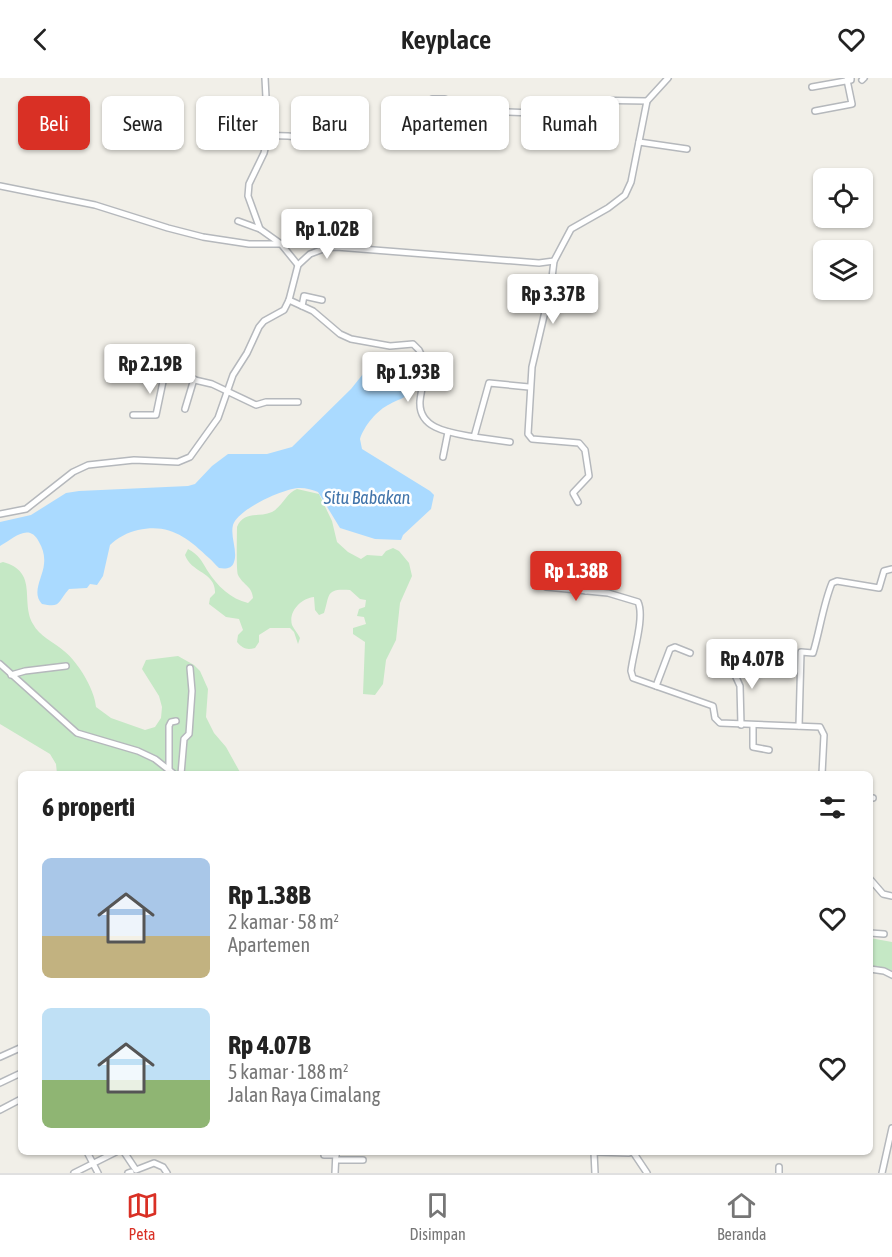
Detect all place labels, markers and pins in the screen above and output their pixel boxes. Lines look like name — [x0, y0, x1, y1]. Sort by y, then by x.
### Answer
pin: Rp 1.02B — [265, 209, 389, 260]
pin: Rp 3.37B — [491, 274, 615, 325]
pin: Rp 2.19B — [88, 344, 212, 395]
pin: Rp 1.93B — [346, 352, 470, 403]
pin: Rp 1.38B — [514, 551, 638, 602]
pin: Rp 4.07B — [690, 639, 814, 690]

